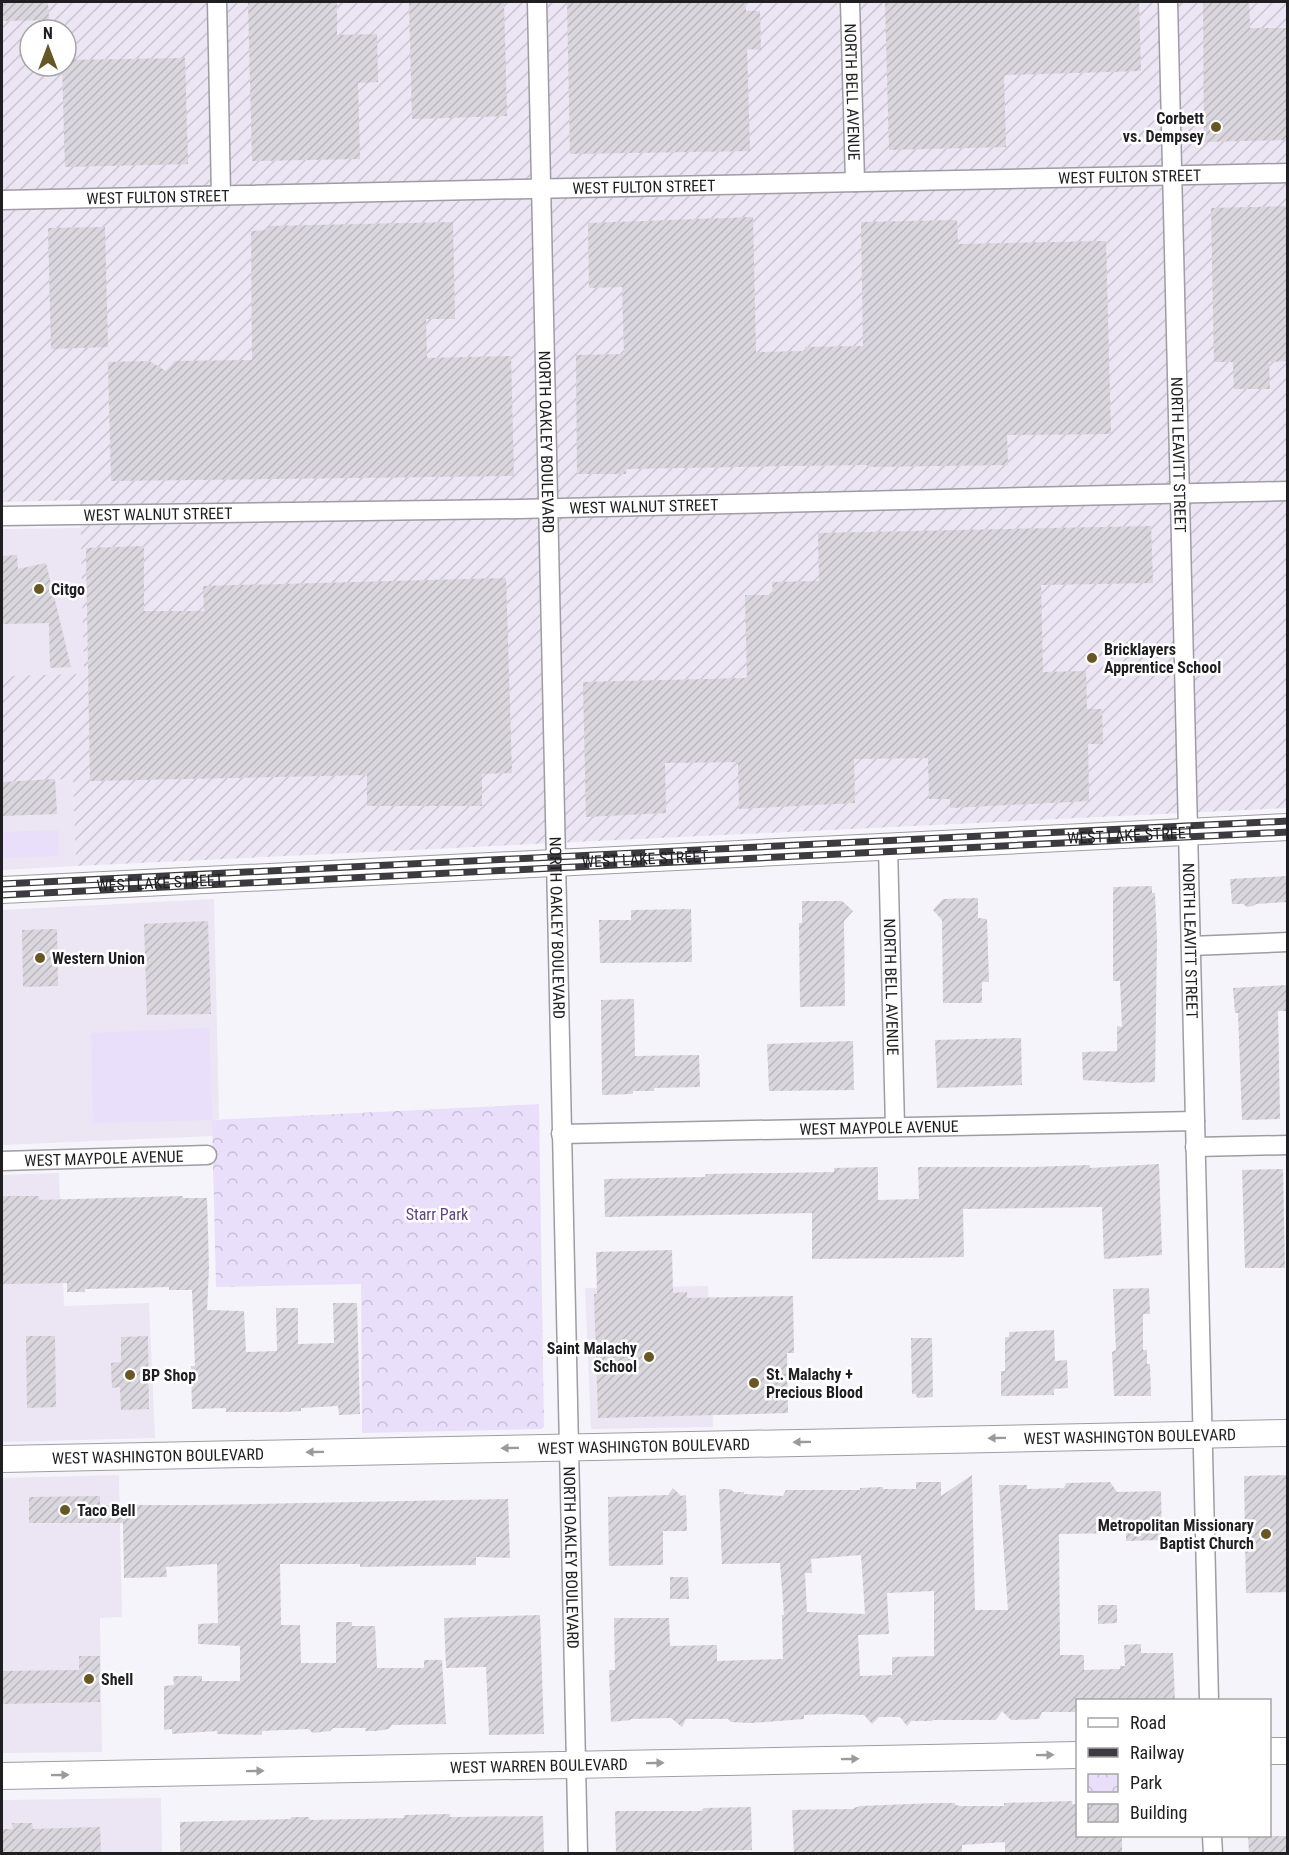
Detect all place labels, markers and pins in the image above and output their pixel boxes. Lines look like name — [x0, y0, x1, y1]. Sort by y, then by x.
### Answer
place label: Corbett vs. Dempsey — [1123, 109, 1204, 146]
marker: Corbett vs. Dempsey — [1209, 120, 1223, 134]
place label: Citgo — [51, 580, 85, 599]
marker: Citgo — [32, 582, 46, 596]
place label: Bricklayers Apprentice School — [1104, 640, 1221, 677]
marker: Bricklayers Apprentice School — [1085, 651, 1099, 665]
place label: Western Union — [52, 949, 145, 968]
marker: Western Union — [33, 951, 47, 965]
place label: Saint Malachy School — [547, 1339, 637, 1376]
marker: Saint Malachy School — [642, 1350, 656, 1364]
place label: St. Malachy + Precious Blood — [766, 1365, 863, 1402]
place label: BP Shop — [142, 1366, 196, 1385]
marker: BP Shop — [123, 1368, 137, 1382]
marker: St. Malachy + Precious Blood — [747, 1376, 761, 1390]
place label: Taco Bell — [77, 1501, 136, 1520]
marker: Taco Bell — [58, 1503, 72, 1517]
place label: Metropolitan Missionary Baptist Church — [1098, 1516, 1254, 1553]
marker: Metropolitan Missionary Baptist Church — [1259, 1527, 1273, 1541]
place label: Shell — [101, 1670, 133, 1689]
marker: Shell — [82, 1672, 96, 1686]

